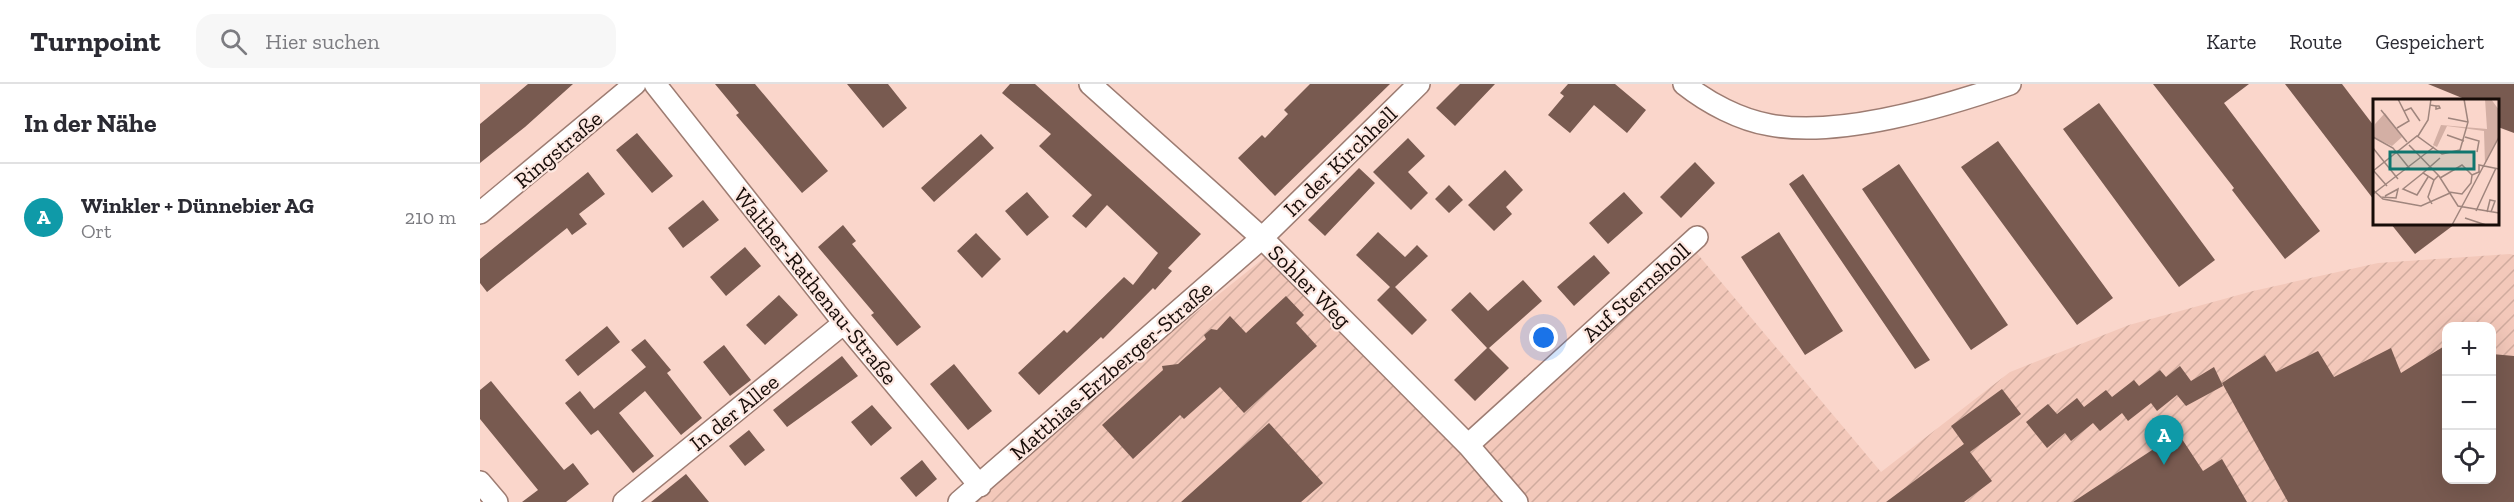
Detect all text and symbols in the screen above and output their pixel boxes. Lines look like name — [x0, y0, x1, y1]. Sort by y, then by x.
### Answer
search box — [196, 14, 616, 68]
text: Turnpoint — [30, 25, 160, 58]
icon: search — [217, 25, 250, 58]
text: Hier suchen — [265, 28, 380, 55]
text: Karte — [2206, 29, 2256, 54]
text: Route — [2289, 29, 2342, 54]
text: Gespeichert — [2375, 29, 2484, 54]
inset map — [2373, 99, 2499, 225]
street label: In der Kirchhell — [1278, 100, 1403, 222]
street label: Ringstraße — [509, 105, 608, 194]
text: In der Nähe — [24, 107, 156, 139]
street label: Walther-Rathenau-Straße — [728, 182, 903, 390]
text: Winkler + Dünnebier AG — [81, 192, 314, 219]
text: A — [37, 205, 50, 229]
text: 210 m — [405, 205, 456, 229]
text: Ort — [81, 219, 111, 243]
street label: Auf Sternsholl — [1577, 237, 1696, 348]
street label: Sohler Weg — [1262, 239, 1357, 334]
street label: Matthias-Erzberger-Straße — [1005, 275, 1218, 466]
map controls — [2442, 322, 2496, 484]
button: + — [2442, 322, 2496, 376]
your location — [1529, 323, 1558, 352]
street label: In der Allee — [684, 368, 784, 457]
button: − — [2442, 376, 2496, 430]
pin: A — [2144, 416, 2184, 465]
button: locate — [2442, 430, 2496, 484]

